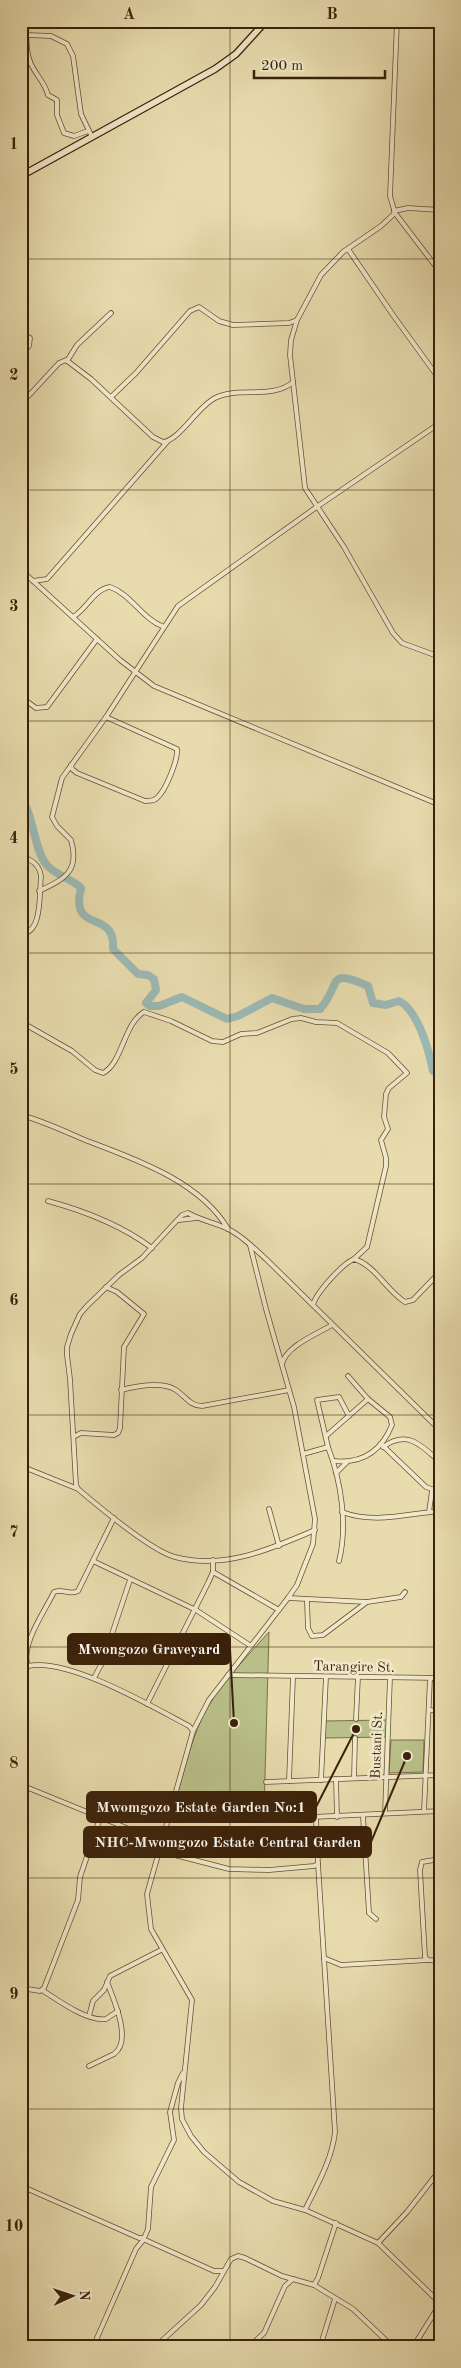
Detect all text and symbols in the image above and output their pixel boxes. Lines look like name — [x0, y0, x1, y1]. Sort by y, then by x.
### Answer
text: A — [123, 7, 135, 23]
text: B — [326, 7, 338, 23]
scale bar — [254, 48, 385, 80]
text: 200 m — [261, 59, 303, 74]
text: 1 — [9, 137, 19, 153]
text: 2 — [9, 368, 19, 384]
text: 3 — [9, 599, 19, 615]
text: 4 — [9, 831, 19, 847]
text: 5 — [9, 1062, 19, 1078]
text: 6 — [9, 1293, 19, 1309]
text: 7 — [9, 1525, 19, 1541]
callout: Mwongozo Graveyard — [68, 1634, 230, 1664]
text: Mwongozo Graveyard — [78, 1643, 220, 1658]
street label: Tarangire St. — [313, 1659, 395, 1675]
street label: Bustani St. — [369, 1711, 385, 1779]
text: 8 — [9, 1756, 19, 1772]
callout: Mwomgozo Estate Garden No:1 — [87, 1792, 316, 1822]
text: Mwomgozo Estate Garden No:1 — [96, 1801, 306, 1816]
callout: NHC-Mwomgozo Estate Central Garden — [84, 1827, 371, 1857]
text: NHC-Mwomgozo Estate Central Garden — [95, 1836, 361, 1851]
text: 9 — [9, 1987, 19, 2003]
text: 10 — [5, 2219, 23, 2235]
north arrow — [48, 2270, 98, 2320]
text: N — [77, 2290, 91, 2301]

